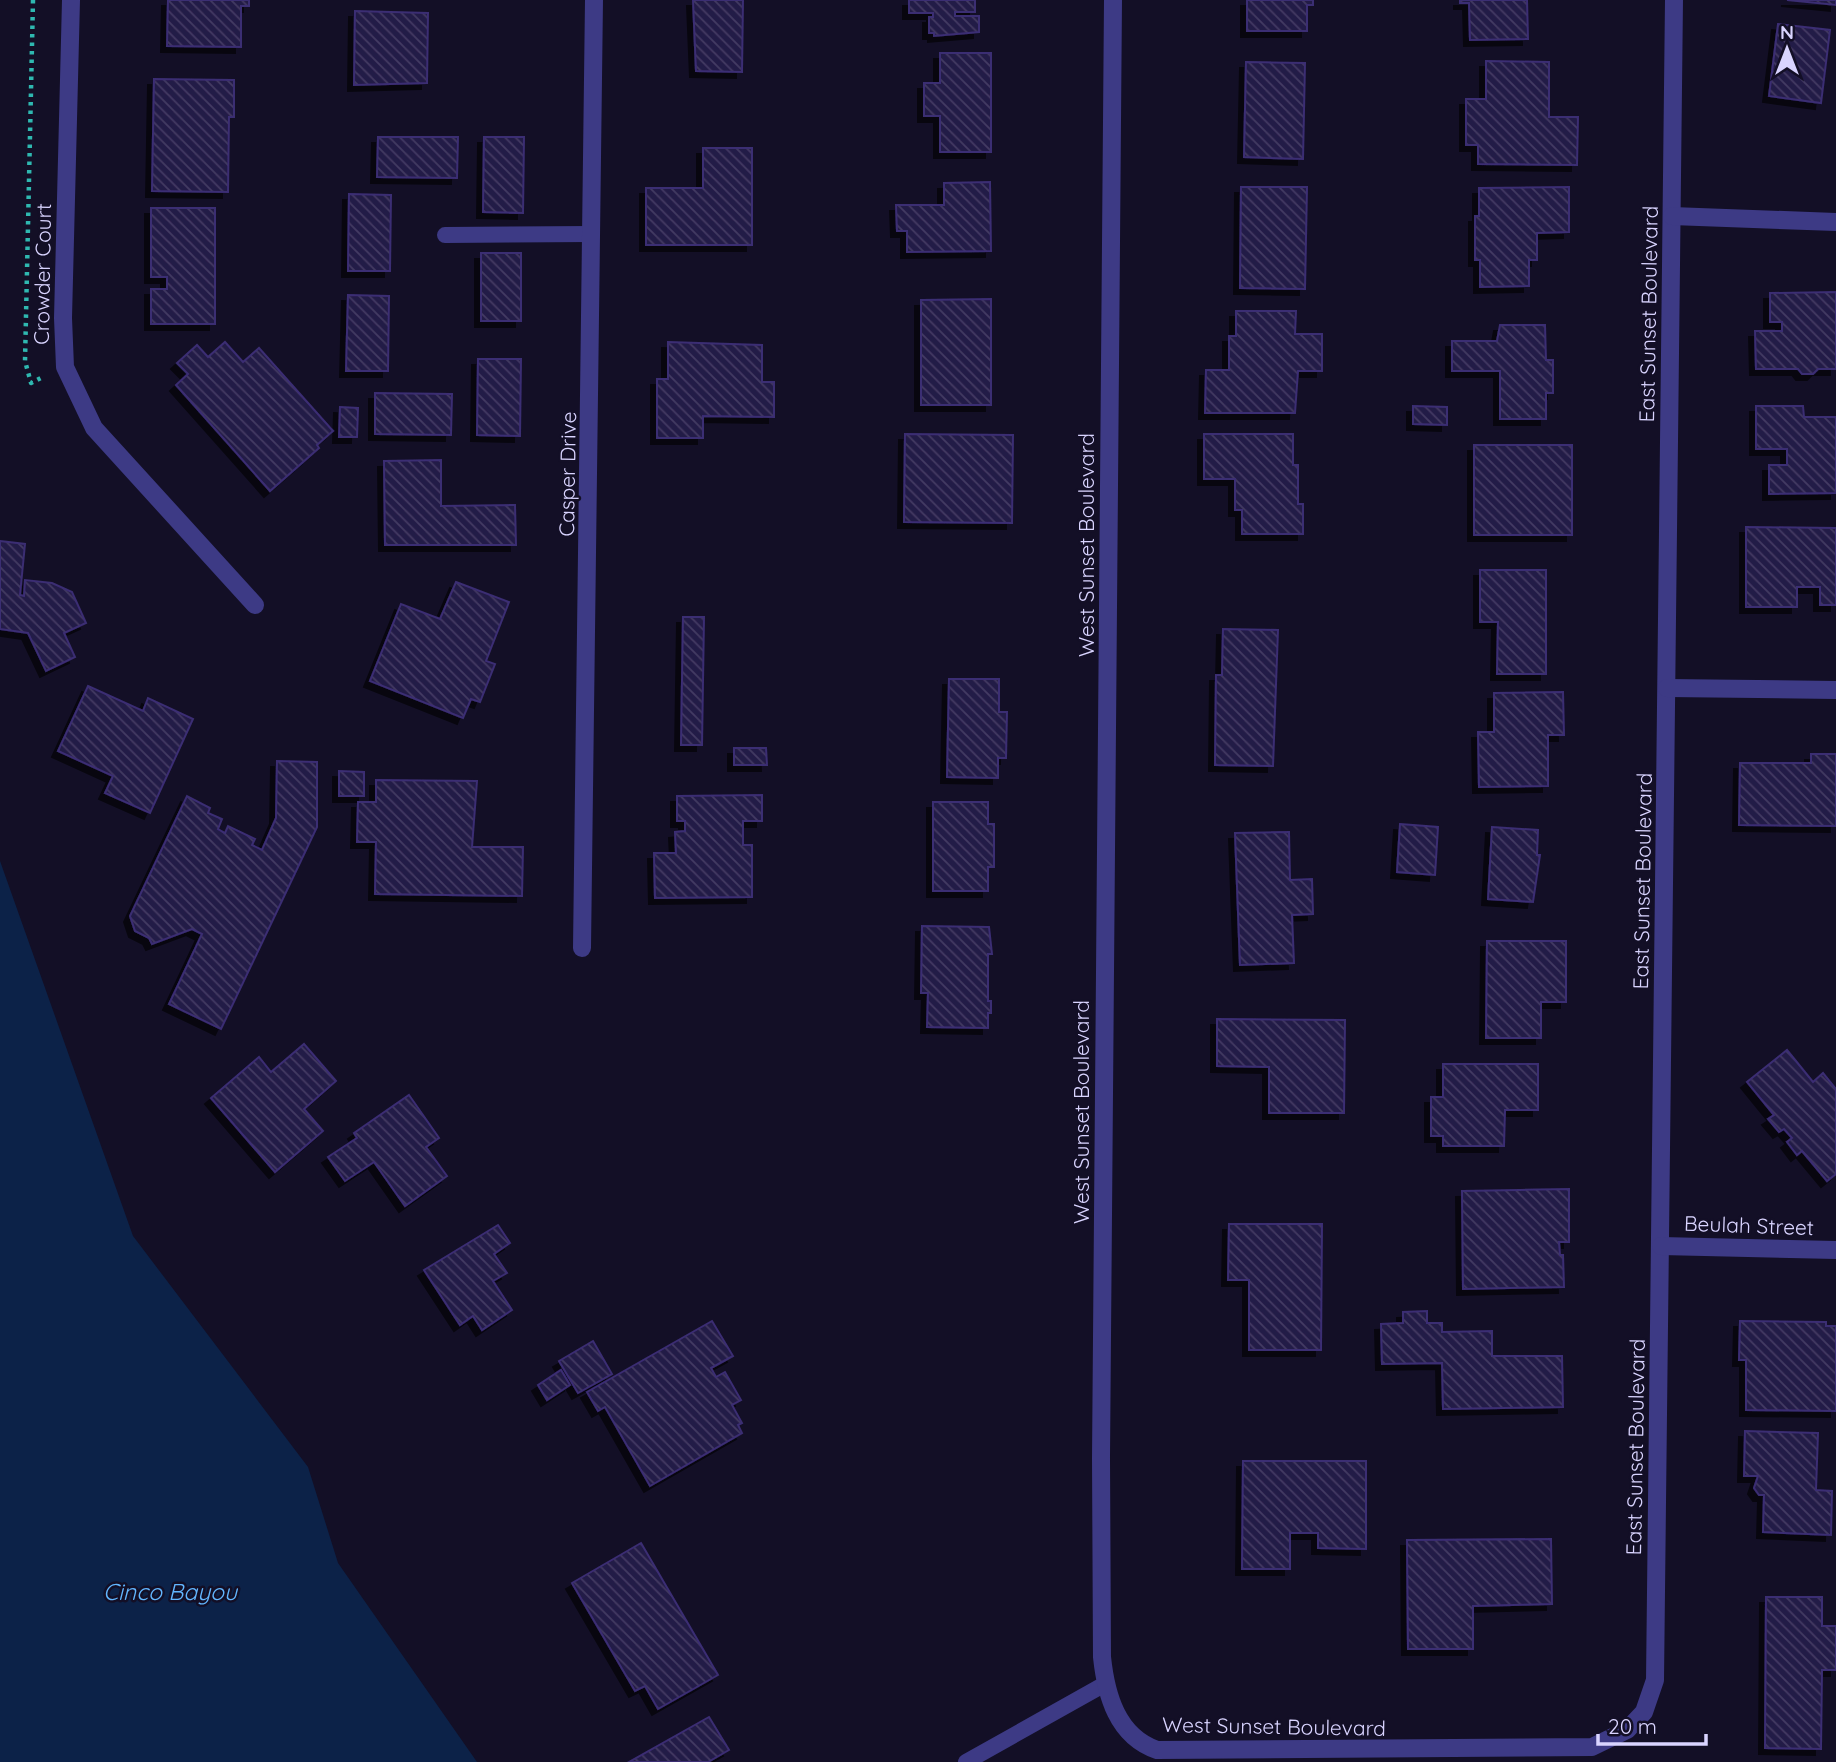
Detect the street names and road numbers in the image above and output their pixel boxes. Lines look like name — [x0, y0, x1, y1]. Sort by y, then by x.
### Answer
street label: Crowder Court — [28, 203, 56, 345]
street label: East Sunset Boulevard — [1633, 205, 1663, 423]
street label: Casper Drive — [553, 411, 581, 537]
street label: West Sunset Boulevard — [1073, 433, 1099, 657]
street label: East Sunset Boulevard — [1627, 772, 1657, 990]
street label: West Sunset Boulevard — [1068, 1000, 1094, 1224]
street label: Beulah Street — [1684, 1210, 1814, 1240]
street label: East Sunset Boulevard — [1620, 1338, 1650, 1556]
street label: West Sunset Boulevard — [1162, 1711, 1386, 1741]

